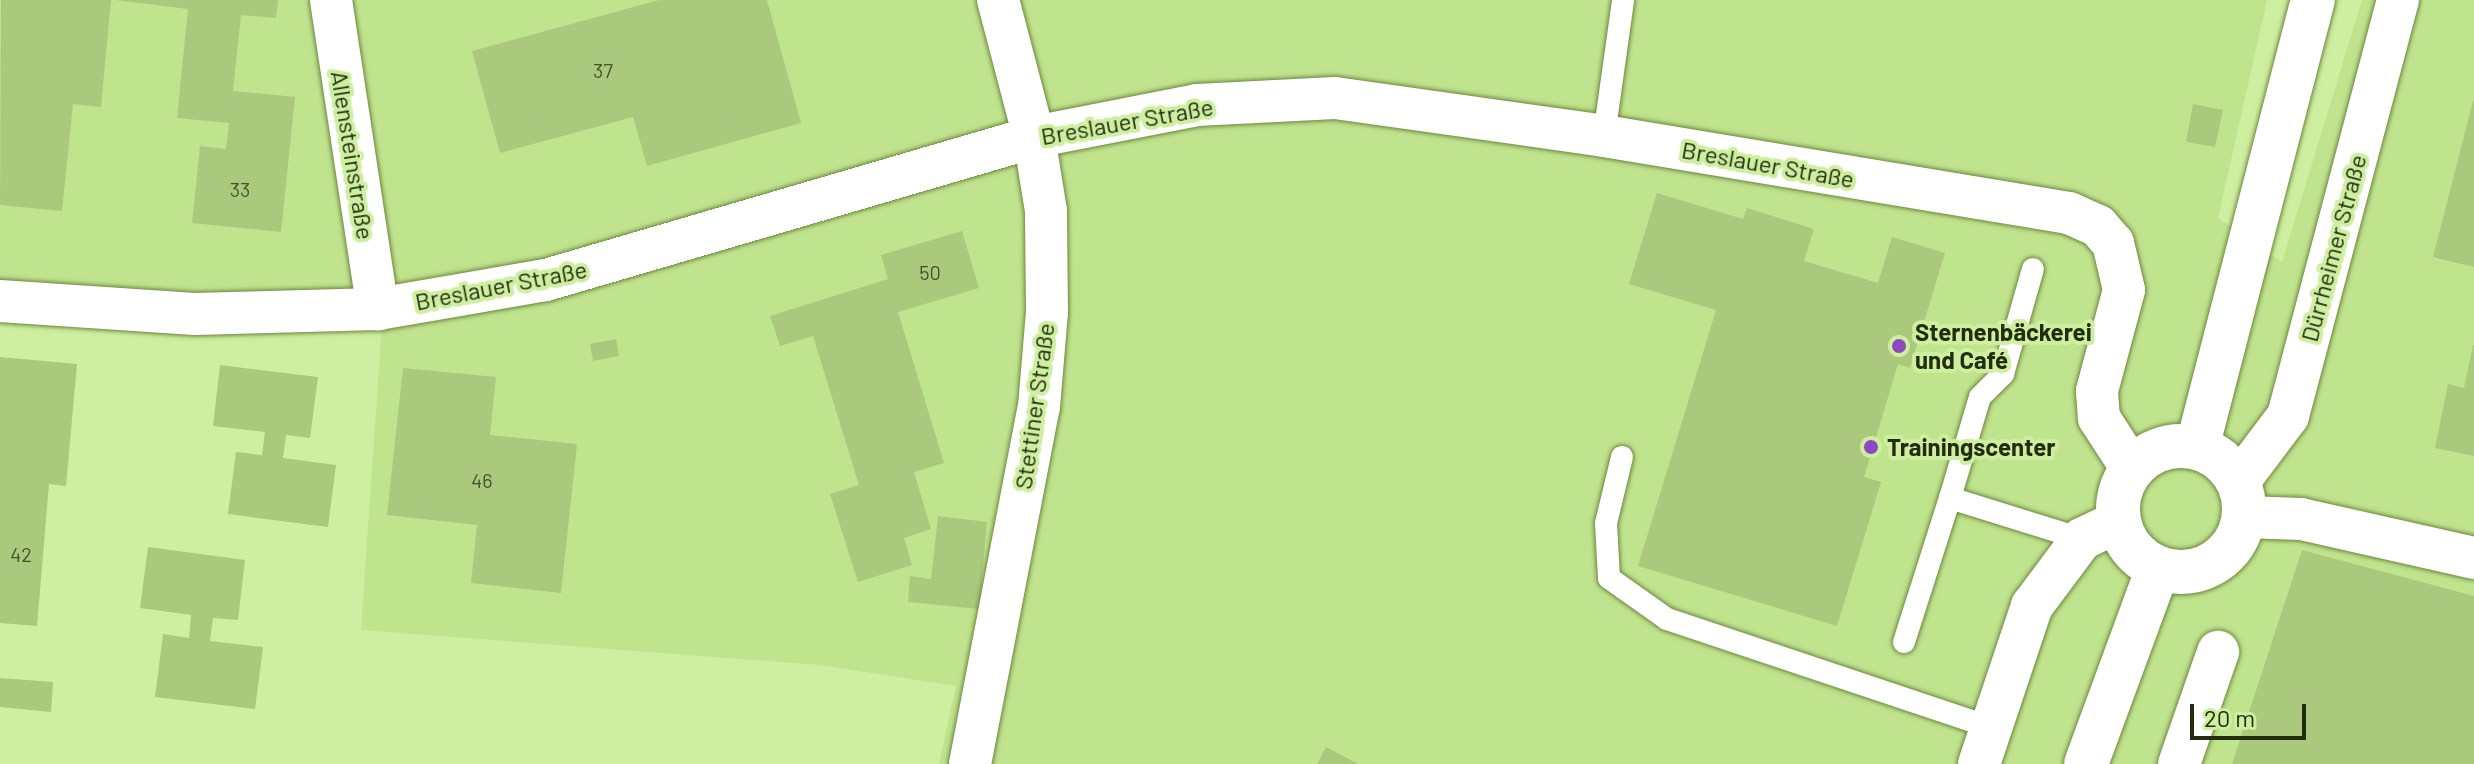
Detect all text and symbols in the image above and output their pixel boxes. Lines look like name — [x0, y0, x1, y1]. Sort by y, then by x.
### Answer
house number: 37 — [593, 58, 613, 82]
street label: Allensteinstraße — [325, 69, 381, 241]
street label: Breslauer Straße — [1039, 92, 1215, 150]
street label: Breslauer Straße — [1680, 135, 1856, 193]
street label: Dürrheimer Straße — [2294, 151, 2372, 345]
house number: 33 — [230, 177, 250, 201]
street label: Breslauer Straße — [413, 254, 589, 316]
house number: 50 — [919, 260, 941, 284]
place label: Sternenbäckerei und Café — [1915, 318, 2092, 374]
street label: Stettiner Straße — [1008, 321, 1060, 491]
marker: Sternenbäckerei und Café — [1890, 337, 1908, 355]
place label: Trainingscenter — [1887, 433, 2055, 461]
marker: Trainingscenter — [1862, 438, 1880, 456]
house number: 46 — [471, 468, 493, 492]
house number: 42 — [10, 542, 32, 566]
scale bar — [2194, 688, 2310, 738]
text: 20 m — [2204, 703, 2255, 732]

